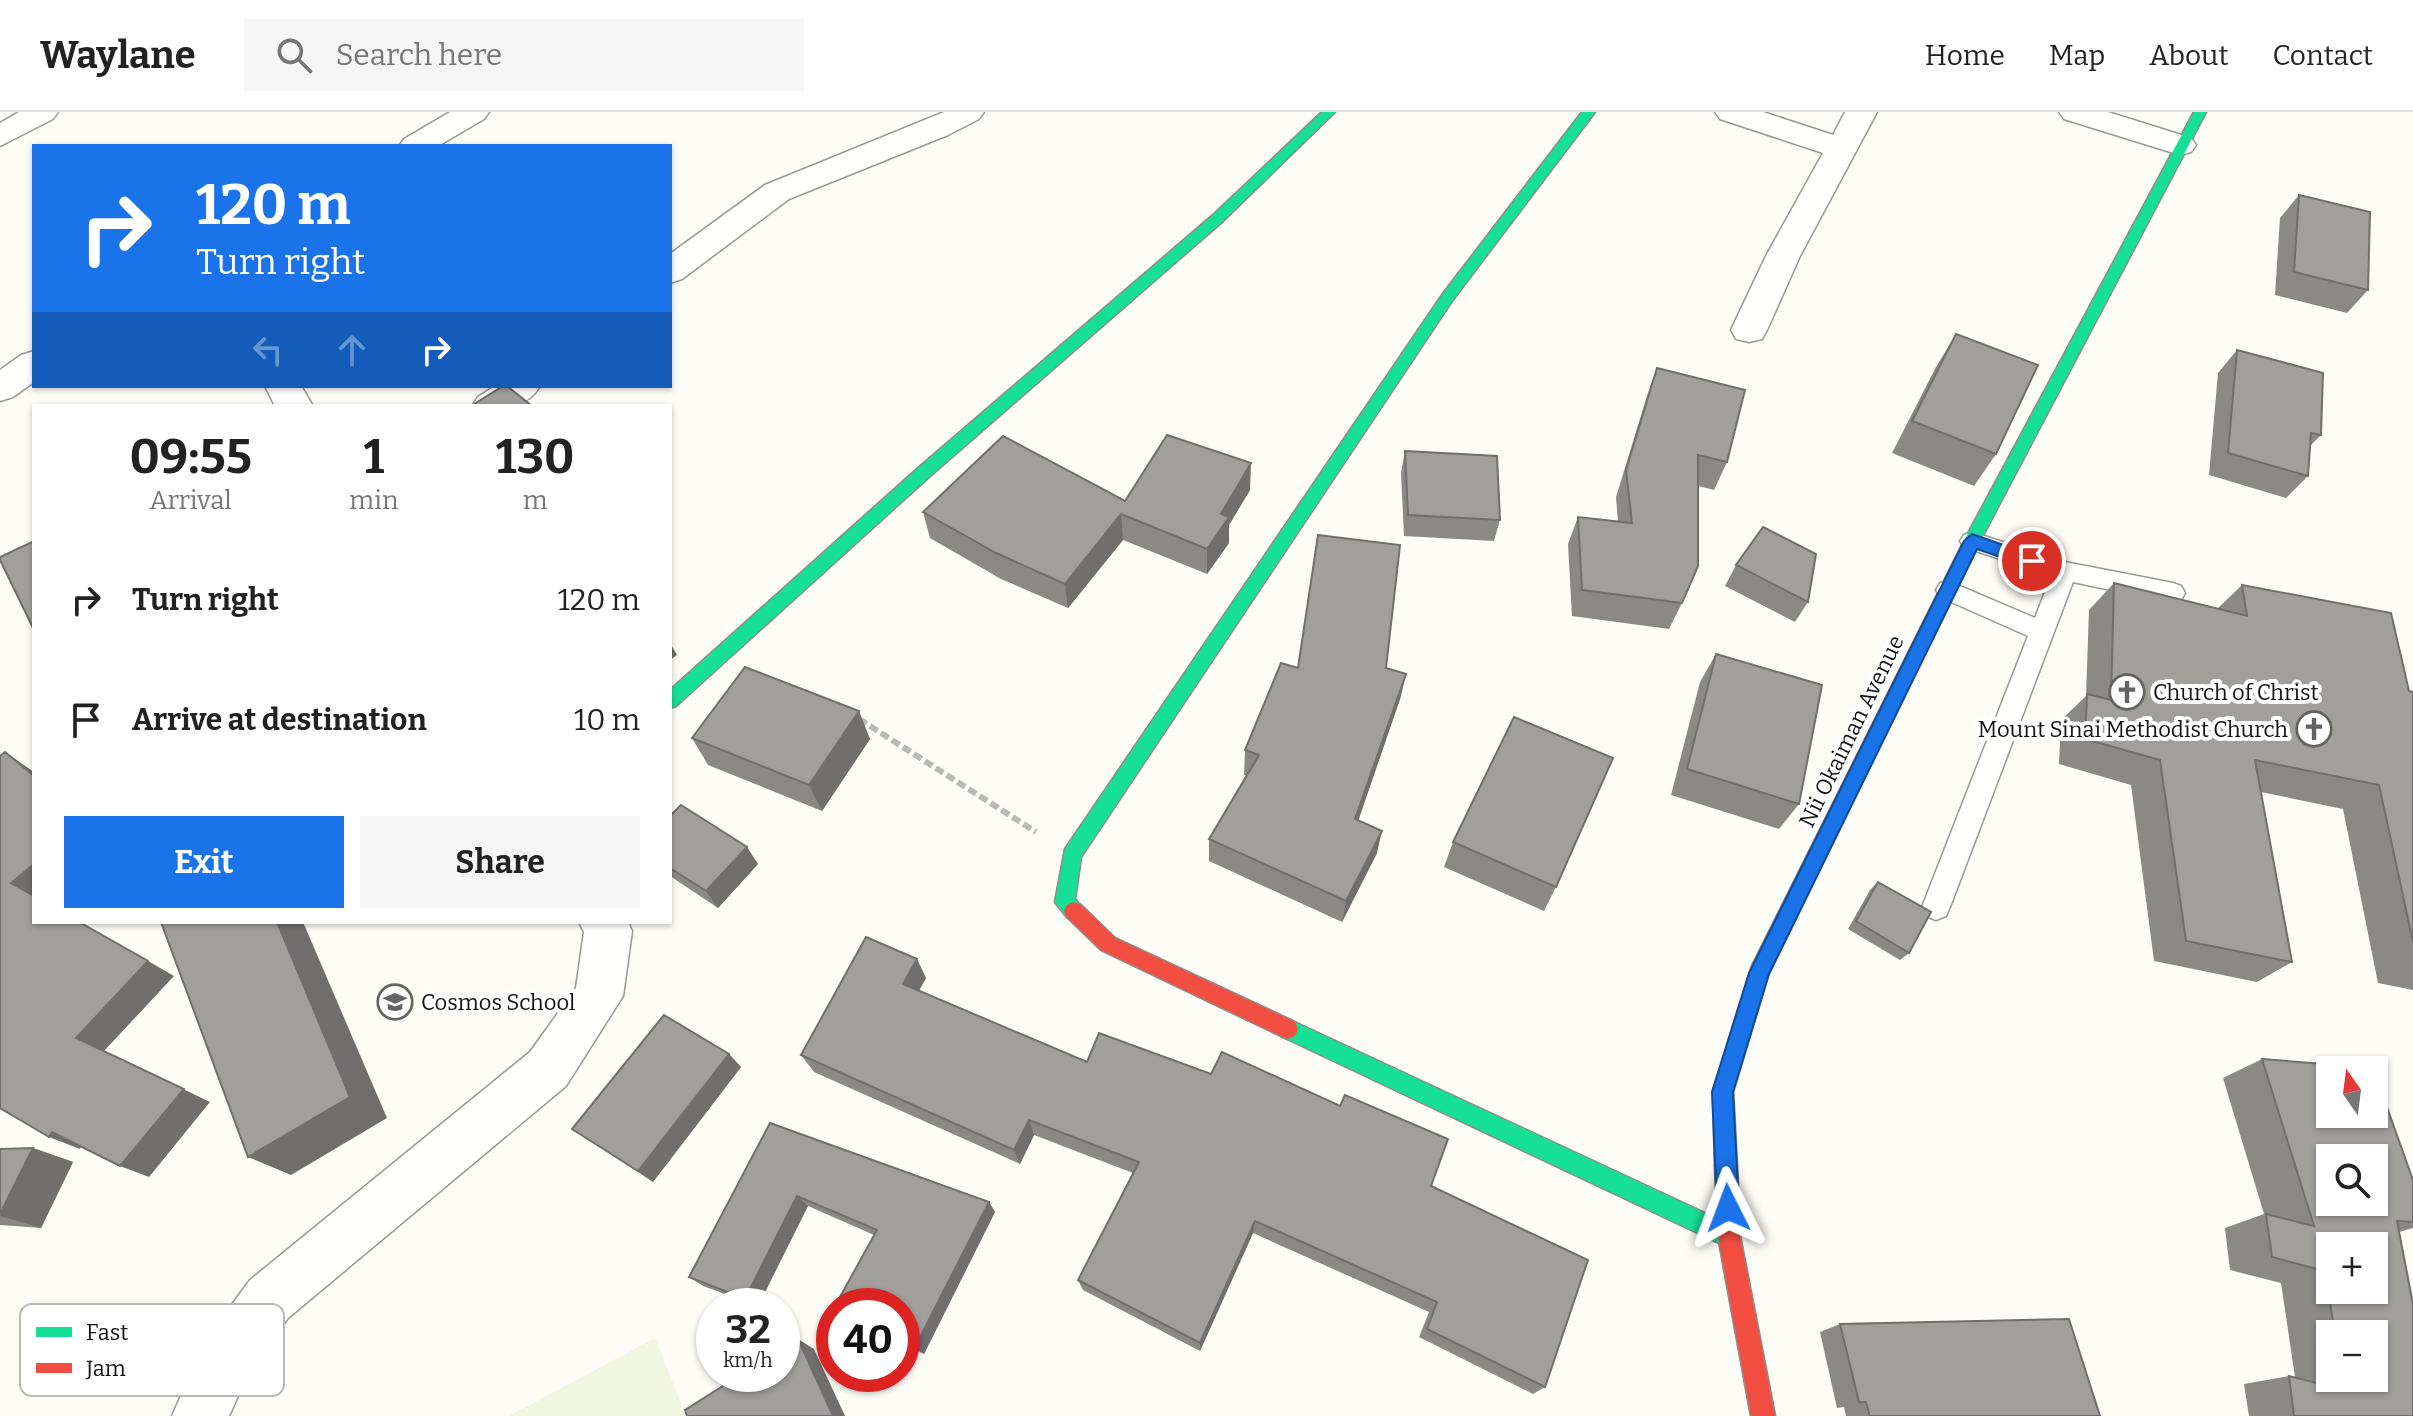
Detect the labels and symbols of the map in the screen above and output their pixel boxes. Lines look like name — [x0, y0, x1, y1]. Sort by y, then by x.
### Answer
pin — [1998, 527, 2066, 595]
street label: Nii Okaiman Avenue — [1793, 631, 1910, 832]
church icon: Church of Christ — [2108, 673, 2146, 711]
place label: Church of Christ — [2153, 679, 2318, 706]
church icon: Mount Sinai Methodist Church — [2295, 710, 2333, 748]
place label: Mount Sinai Methodist Church — [1978, 716, 2288, 743]
school or university icon: Cosmos School — [376, 983, 414, 1021]
place label: Cosmos School — [421, 989, 575, 1016]
north arrow — [2316, 1056, 2388, 1128]
position arrow — [1686, 1166, 1770, 1250]
speed limit sign: 40 — [816, 1288, 920, 1392]
legend — [20, 1304, 284, 1396]
text: Fast — [86, 1319, 128, 1346]
text: Jam — [85, 1355, 126, 1382]

